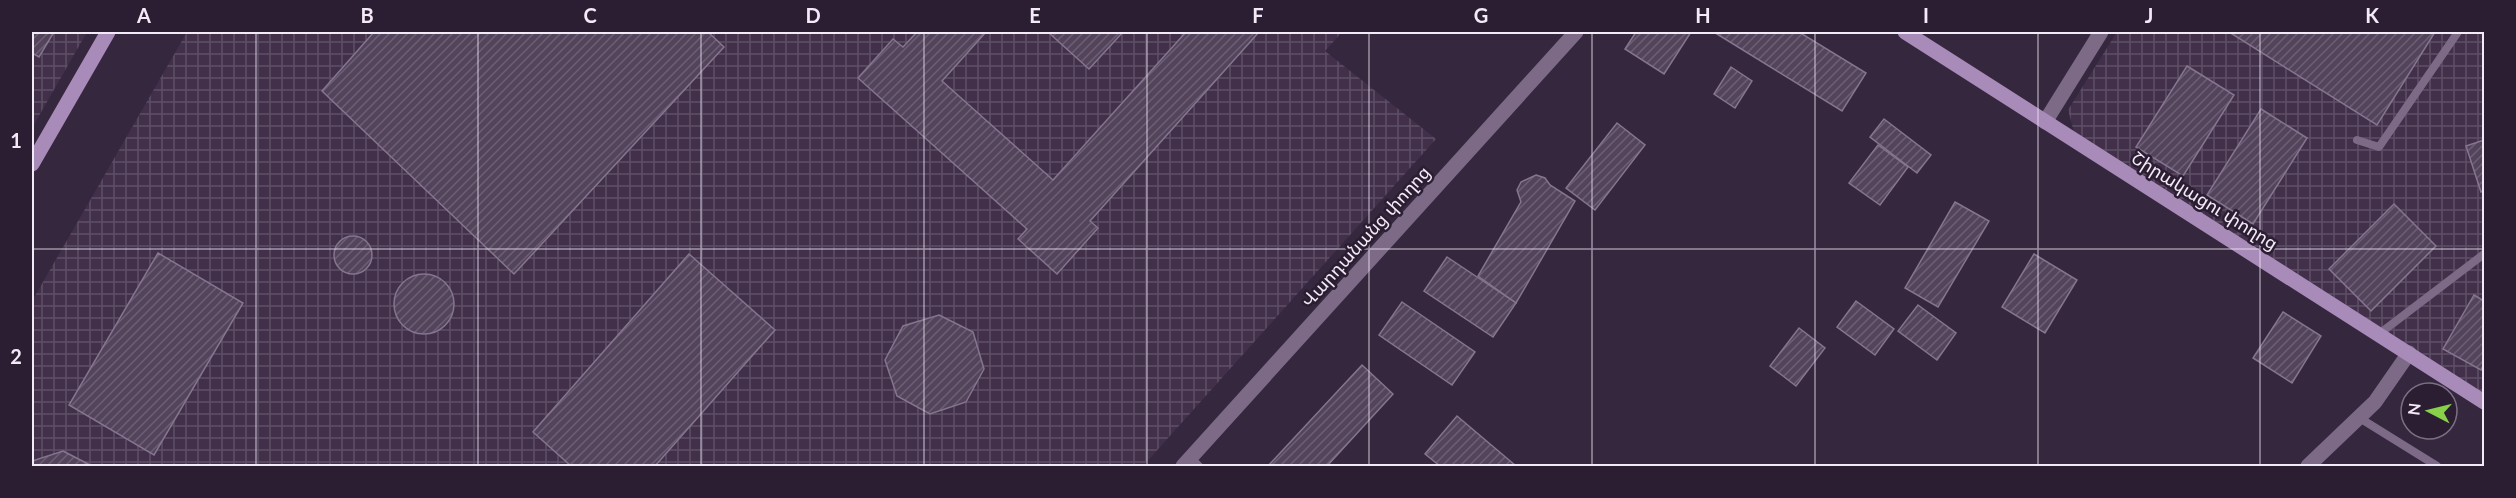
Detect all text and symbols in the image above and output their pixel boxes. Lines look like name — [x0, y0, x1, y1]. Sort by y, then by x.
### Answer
text: A — [136, 3, 151, 27]
text: B — [360, 3, 374, 27]
text: C — [583, 3, 597, 27]
text: D — [805, 3, 821, 27]
text: E — [1029, 3, 1041, 27]
text: F — [1252, 3, 1264, 27]
text: G — [1474, 3, 1488, 27]
text: H — [1695, 3, 1711, 27]
text: I — [1923, 3, 1929, 27]
text: J — [2145, 3, 2153, 27]
text: K — [2365, 3, 2379, 27]
text: 1 — [10, 128, 22, 152]
street label: Շիրակացու փողոց — [2128, 146, 2282, 254]
street label: Վարդանանց փողոց — [1296, 161, 1434, 311]
text: 2 — [10, 344, 22, 368]
north arrow — [2399, 381, 2459, 441]
text: N — [2403, 402, 2424, 416]

